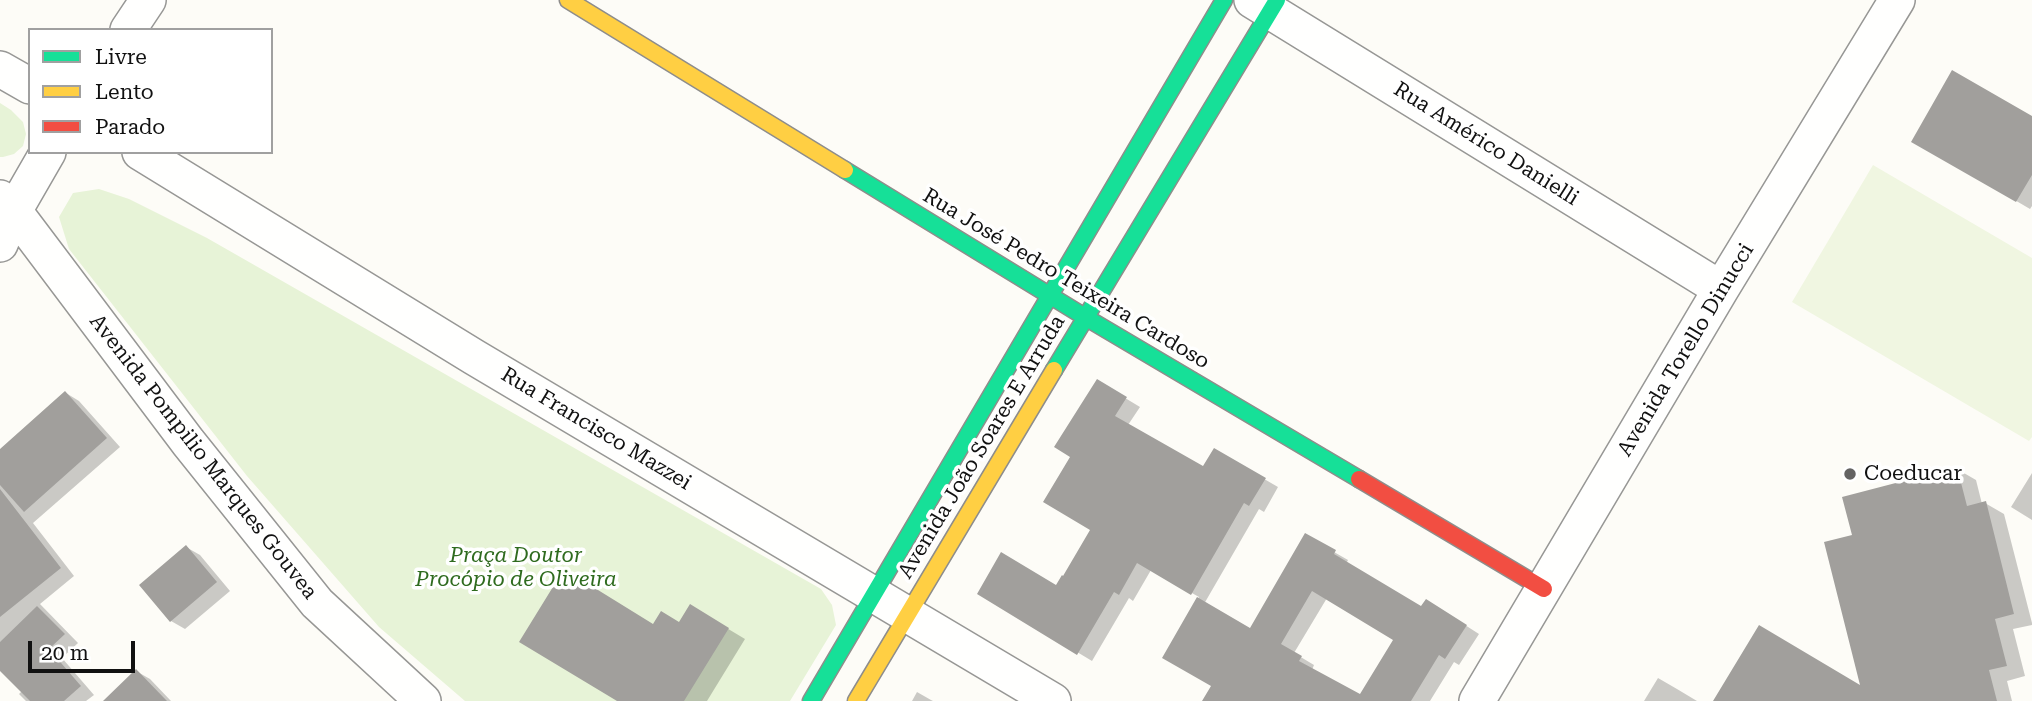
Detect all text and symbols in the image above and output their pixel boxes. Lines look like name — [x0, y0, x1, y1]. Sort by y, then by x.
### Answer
legend — [28, 28, 273, 154]
text: Livre — [95, 45, 147, 69]
street label: Rua Américo Danielli — [1389, 77, 1583, 211]
text: Lento — [95, 80, 154, 104]
text: Parado — [95, 115, 165, 139]
street label: Rua José Pedro Teixeira Cardoso — [918, 183, 1214, 375]
street label: Avenida Torello Dinucci — [1612, 239, 1760, 461]
street label: Avenida Pompilio Marques Gouvea — [84, 309, 322, 605]
street label: Avenida João Soares E Arruda — [893, 311, 1071, 583]
street label: Rua Francisco Mazzei — [496, 362, 696, 496]
place label: Coeducar — [1864, 461, 1962, 487]
marker: Coeducar — [1842, 466, 1858, 482]
park label: Praça Doutor Procópio de Oliveira — [415, 543, 617, 593]
scale bar — [32, 628, 138, 672]
text: 20 m — [41, 641, 89, 665]

